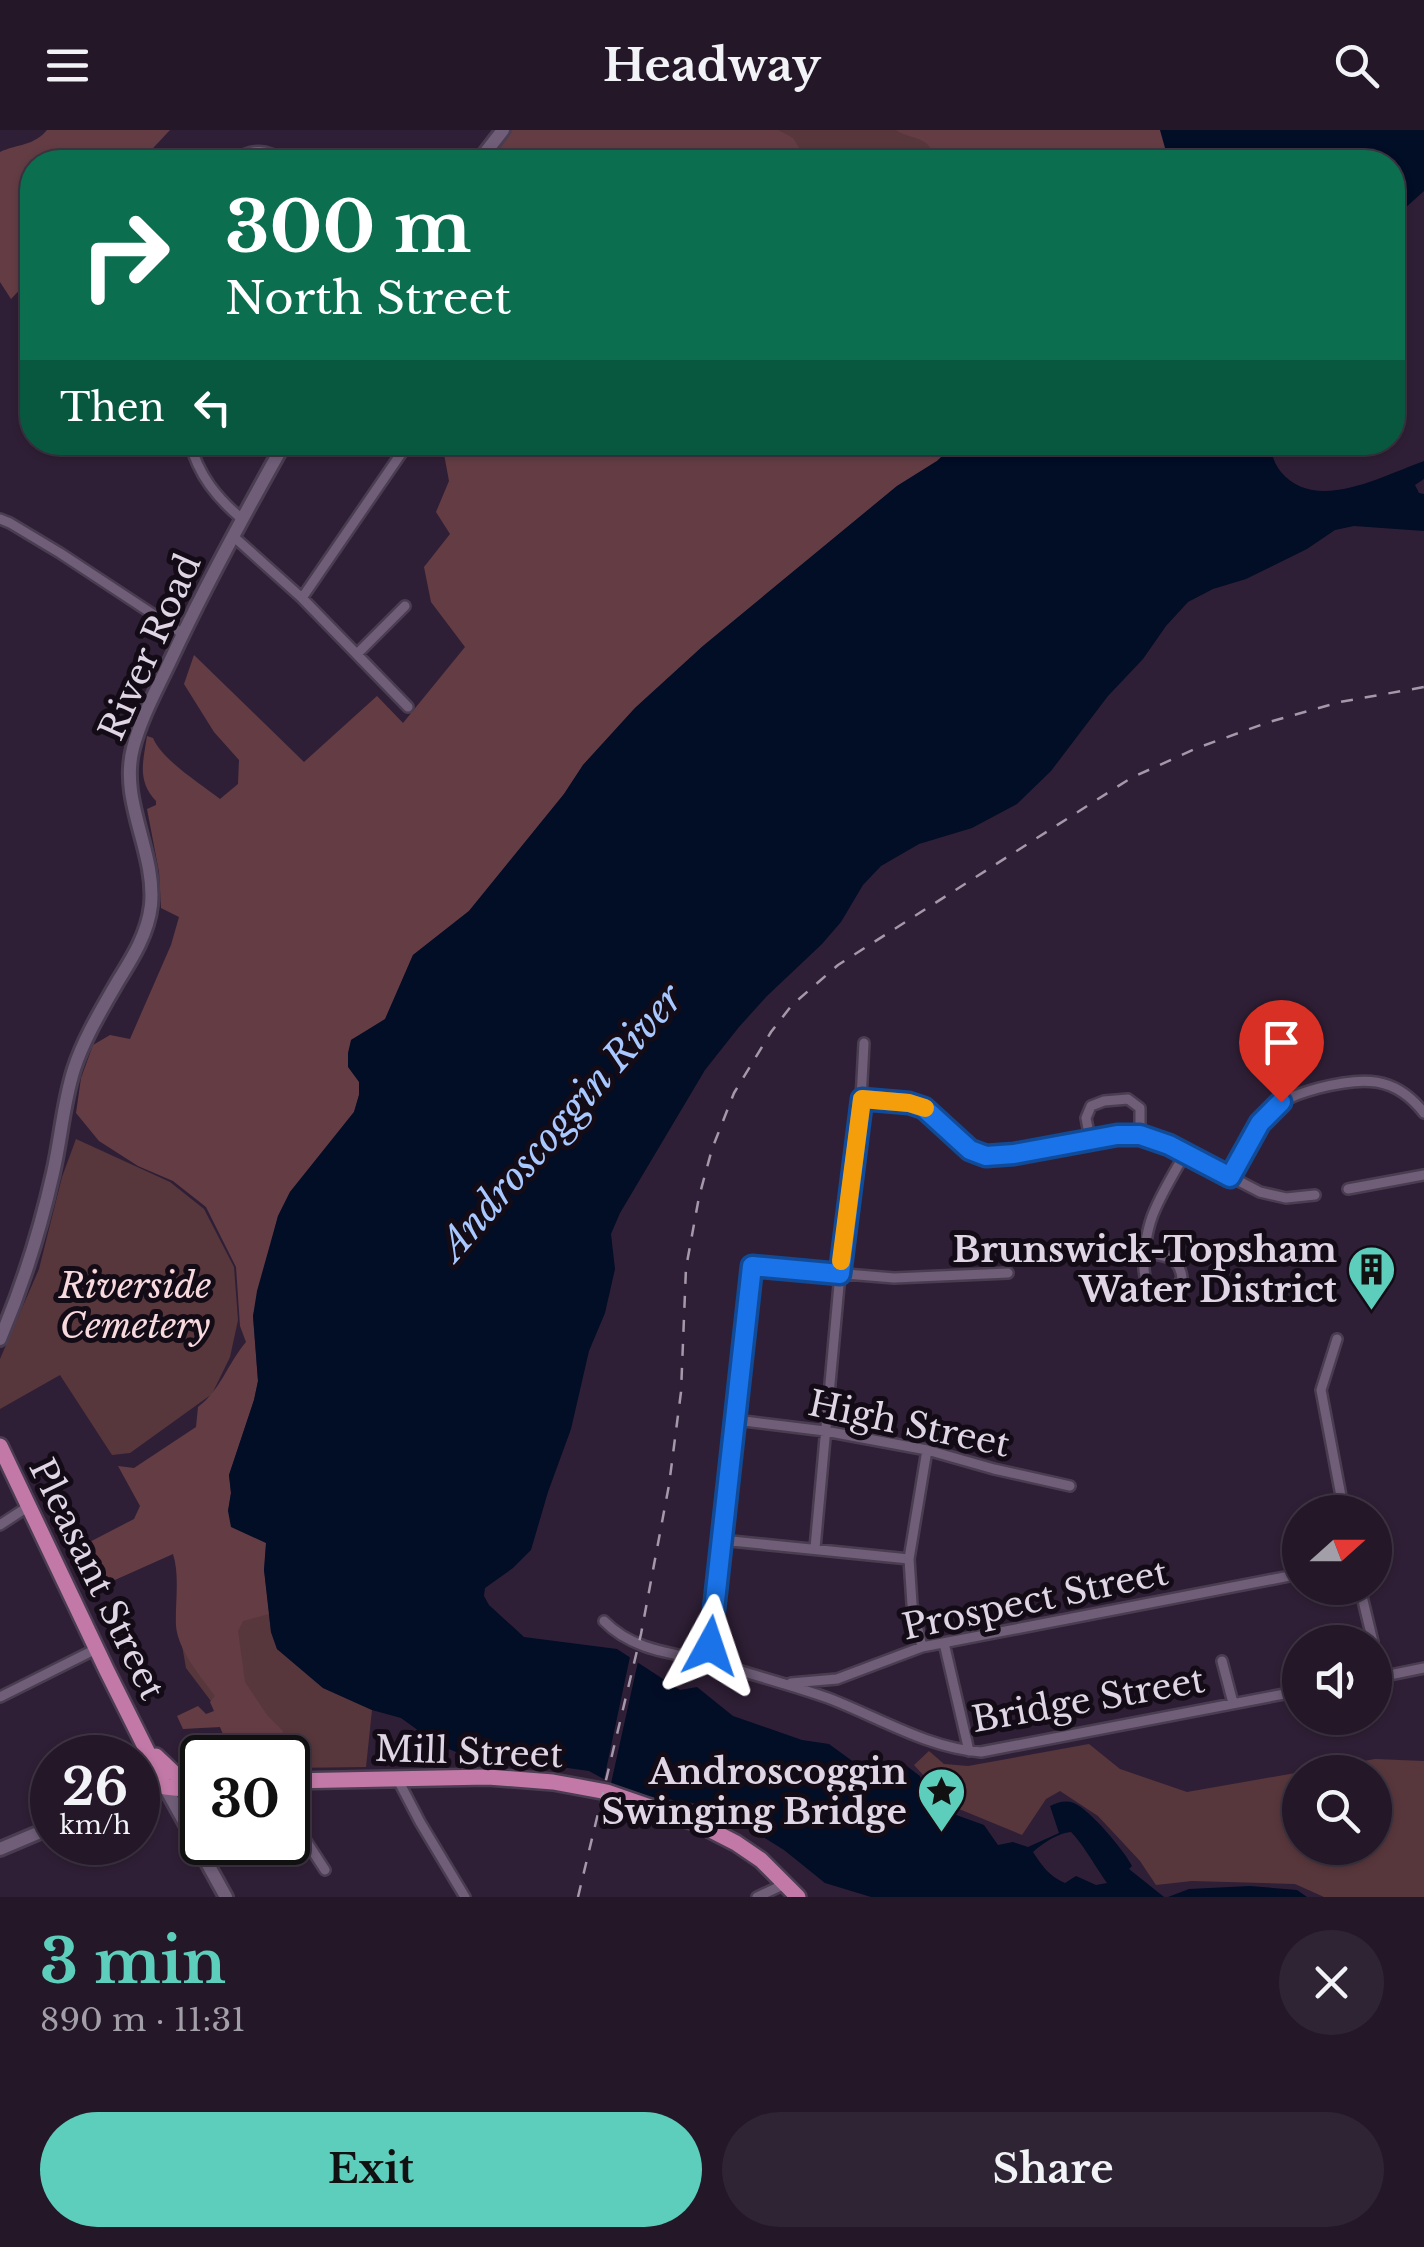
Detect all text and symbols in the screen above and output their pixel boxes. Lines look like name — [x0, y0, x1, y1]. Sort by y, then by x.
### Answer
text: Headway — [603, 37, 821, 93]
icon: menu — [40, 38, 95, 93]
icon: search — [1329, 38, 1384, 93]
text: 300 m — [225, 184, 471, 271]
icon: right — [60, 190, 190, 320]
text: North Street — [225, 270, 511, 326]
icon: left — [185, 380, 240, 435]
text: Then — [60, 384, 165, 431]
street label: River Road — [89, 547, 210, 746]
water label: Androscoggin River — [425, 974, 694, 1272]
pin — [1239, 1000, 1324, 1103]
icon: arrive — [1254, 1015, 1309, 1070]
place label: Brunswick-Topsham Water District — [952, 1228, 1338, 1311]
building icon: Brunswick-Topsham Water District — [1346, 1244, 1398, 1312]
park label: Riverside Cemetery — [58, 1264, 211, 1347]
street label: High Street — [805, 1381, 1014, 1466]
street label: Pleasant Street — [21, 1451, 174, 1706]
north arrow — [1282, 1495, 1392, 1605]
map controls — [1282, 1495, 1392, 1865]
street label: Prospect Street — [898, 1550, 1172, 1649]
position arrow — [658, 1594, 762, 1698]
button: sound — [1282, 1625, 1392, 1735]
street label: Bridge Street — [968, 1658, 1208, 1741]
street label: Mill Street — [374, 1727, 564, 1776]
speed limit sign: 30 — [180, 1735, 310, 1865]
place label: Androscoggin Swinging Bridge — [602, 1750, 907, 1833]
button: search — [1282, 1755, 1392, 1865]
text: 26 — [62, 1756, 128, 1819]
place icon: Androscoggin Swinging Bridge — [916, 1766, 968, 1834]
text: km/h — [60, 1810, 130, 1841]
text: 3 min — [40, 1925, 226, 1999]
button: close — [1279, 1930, 1384, 2035]
text: 890 m · 11:31 — [40, 2000, 245, 2040]
button: Exit — [40, 2112, 702, 2227]
button: Share — [722, 2112, 1384, 2227]

